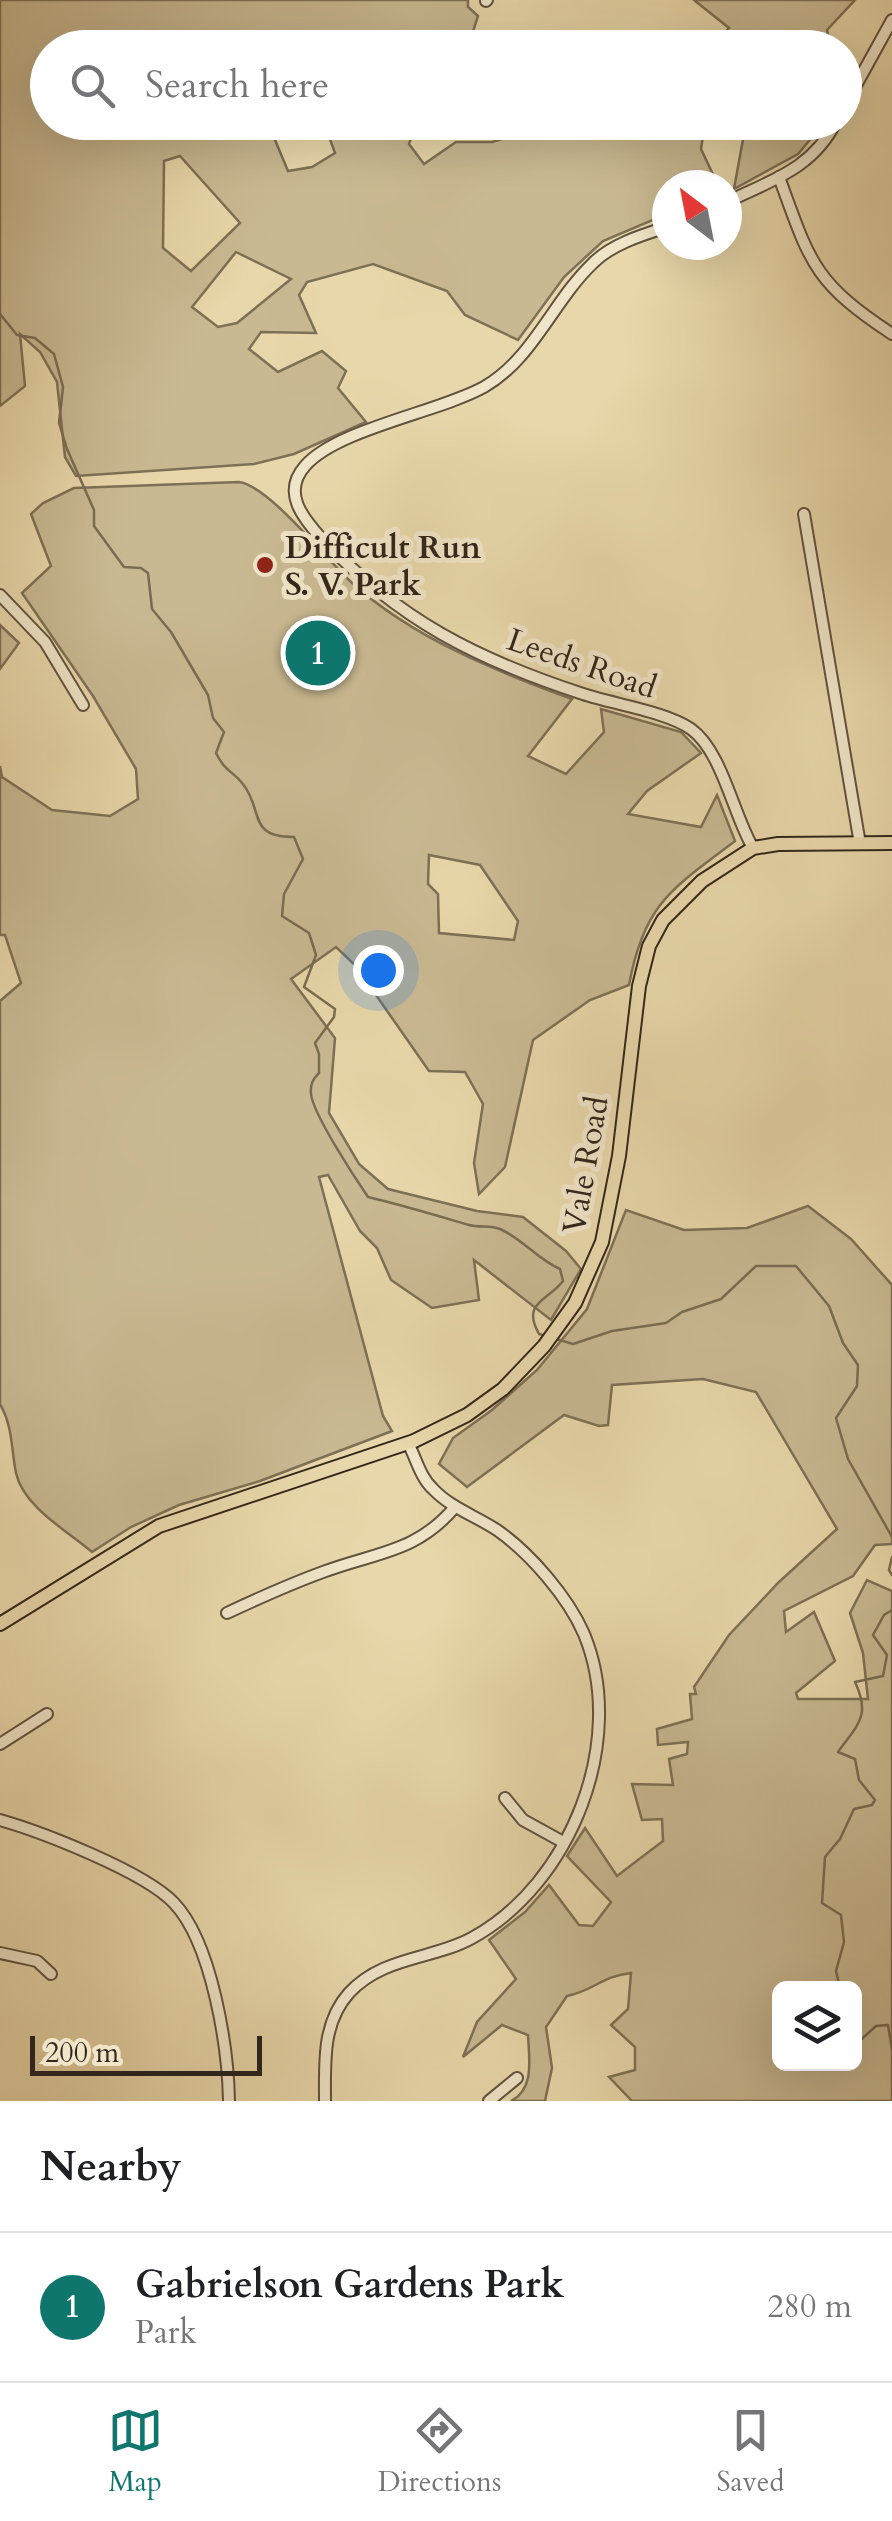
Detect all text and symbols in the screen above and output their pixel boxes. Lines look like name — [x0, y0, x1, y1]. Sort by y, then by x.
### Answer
search box — [30, 30, 862, 140]
icon: search — [65, 58, 120, 113]
text: Search here — [145, 59, 329, 111]
north arrow — [652, 170, 742, 260]
place label: Difficult Run S. V. Park — [285, 526, 481, 607]
marker: Difficult Run S. V. Park — [254, 554, 276, 576]
pin: 1 — [286, 616, 350, 690]
street label: Leeds Road — [501, 618, 662, 710]
your location — [353, 945, 404, 996]
street label: Vale Road — [552, 1093, 620, 1237]
map controls — [772, 1981, 862, 2071]
button: layers — [772, 1981, 862, 2071]
scale bar — [30, 2031, 262, 2076]
text: 200 m — [45, 2034, 119, 2072]
text: Nearby — [40, 2138, 182, 2195]
text: Gabrielson Gardens Park — [135, 2259, 564, 2311]
text: 1 — [64, 2285, 81, 2329]
text: 280 m — [767, 2285, 852, 2329]
text: Park — [135, 2311, 197, 2355]
tab: Map — [108, 2403, 163, 2501]
tab: Directions — [378, 2403, 501, 2501]
tab: Saved — [716, 2403, 784, 2501]

